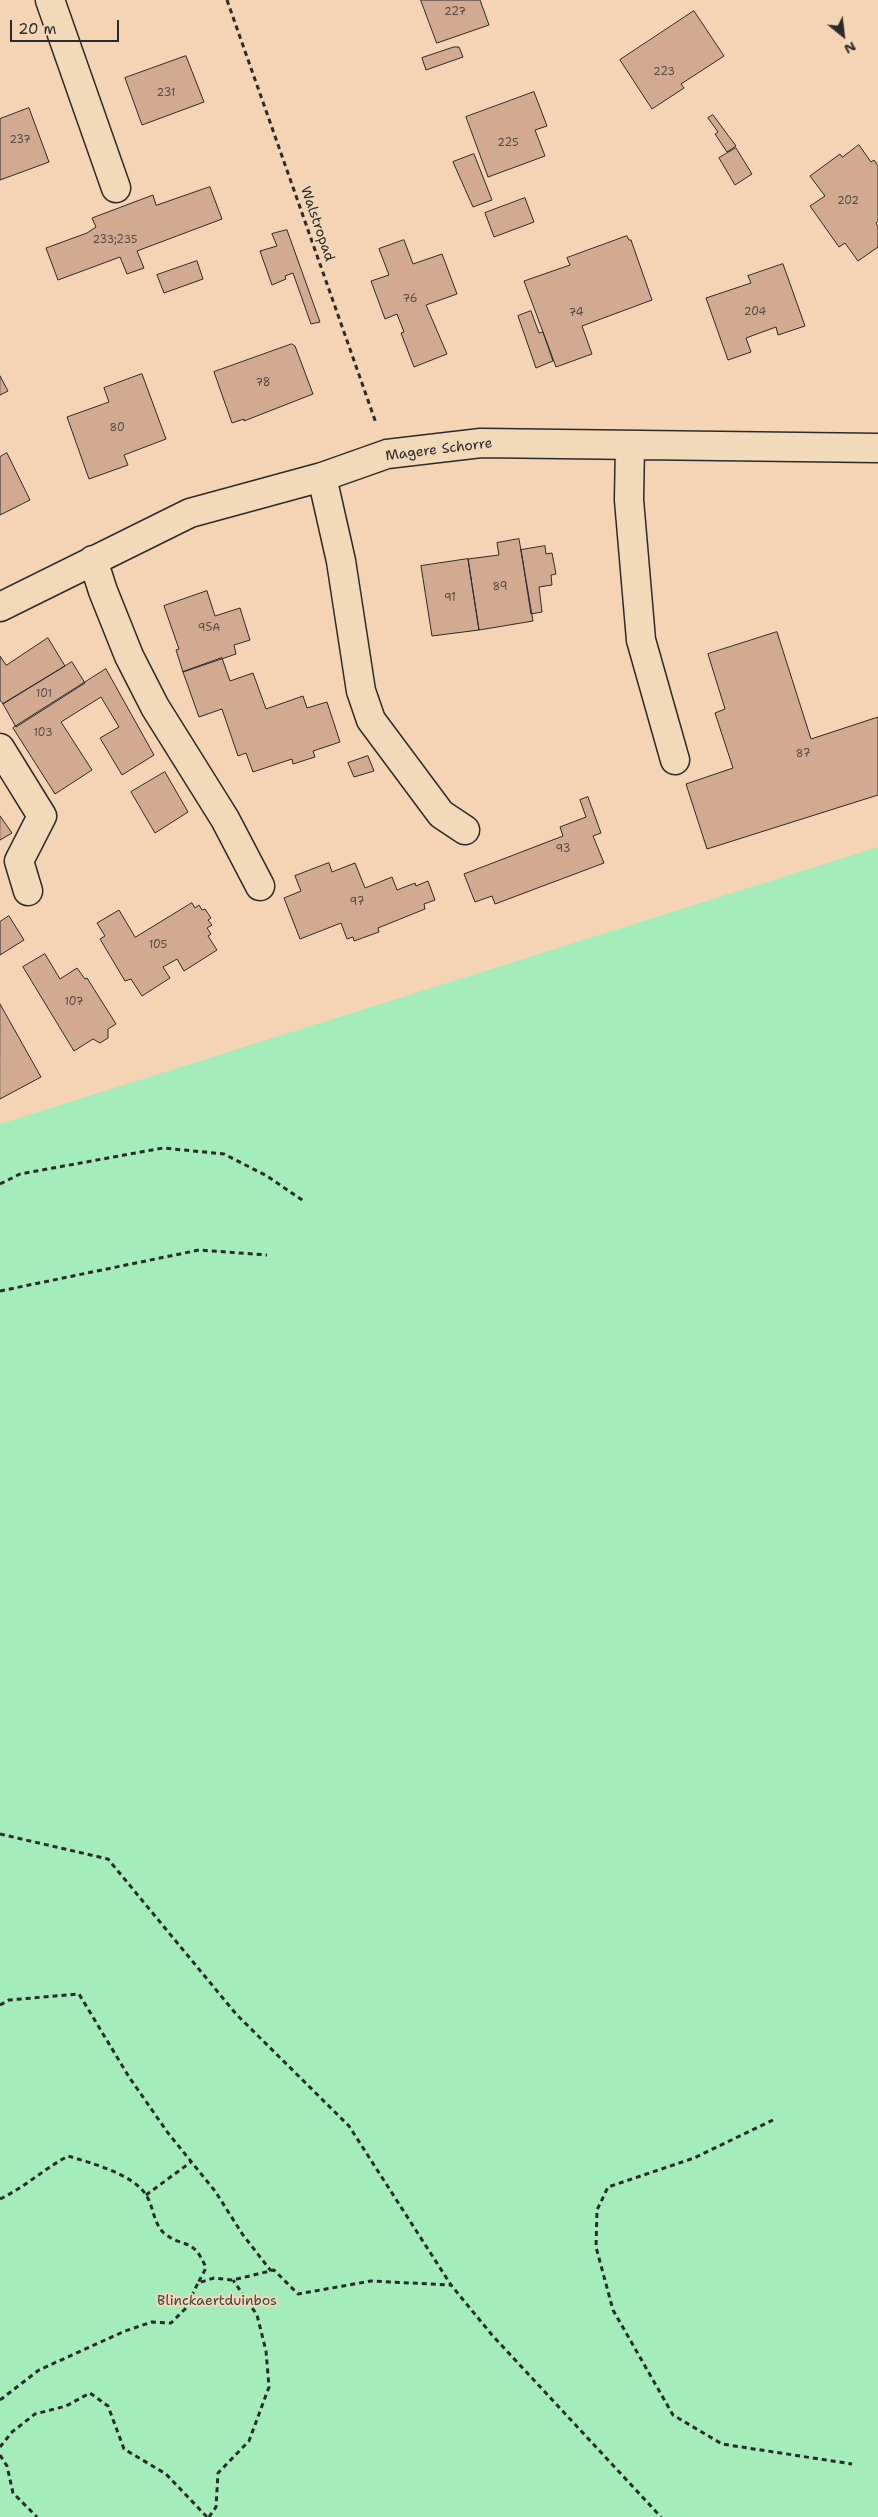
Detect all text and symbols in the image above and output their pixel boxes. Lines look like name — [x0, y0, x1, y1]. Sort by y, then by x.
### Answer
house number: 227 — [444, 5, 466, 19]
scale bar — [12, 10, 121, 42]
north arrow — [818, 10, 868, 60]
text: 20 m — [18, 19, 57, 39]
text: N — [841, 38, 859, 59]
house number: 223 — [653, 65, 675, 79]
house number: 231 — [157, 86, 175, 100]
house number: 237 — [9, 133, 31, 147]
house number: 225 — [497, 136, 519, 150]
street label: Walstropad — [296, 184, 338, 264]
house number: 202 — [837, 194, 859, 208]
house number: 233;235 — [92, 233, 138, 247]
house number: 76 — [403, 292, 417, 306]
house number: 204 — [744, 305, 766, 319]
house number: 74 — [569, 306, 583, 320]
house number: 78 — [256, 376, 270, 390]
house number: 80 — [109, 421, 125, 435]
street label: Magere Schorre — [384, 435, 494, 465]
house number: 89 — [493, 580, 507, 594]
house number: 91 — [444, 591, 456, 605]
house number: 95A — [198, 621, 220, 635]
house number: 101 — [36, 687, 52, 701]
house number: 103 — [33, 726, 53, 740]
house number: 87 — [796, 747, 810, 761]
house number: 93 — [556, 842, 570, 856]
house number: 97 — [350, 895, 364, 909]
house number: 105 — [149, 938, 167, 952]
house number: 107 — [64, 995, 84, 1009]
park label: Blinckaertduinbos — [157, 2293, 277, 2309]

